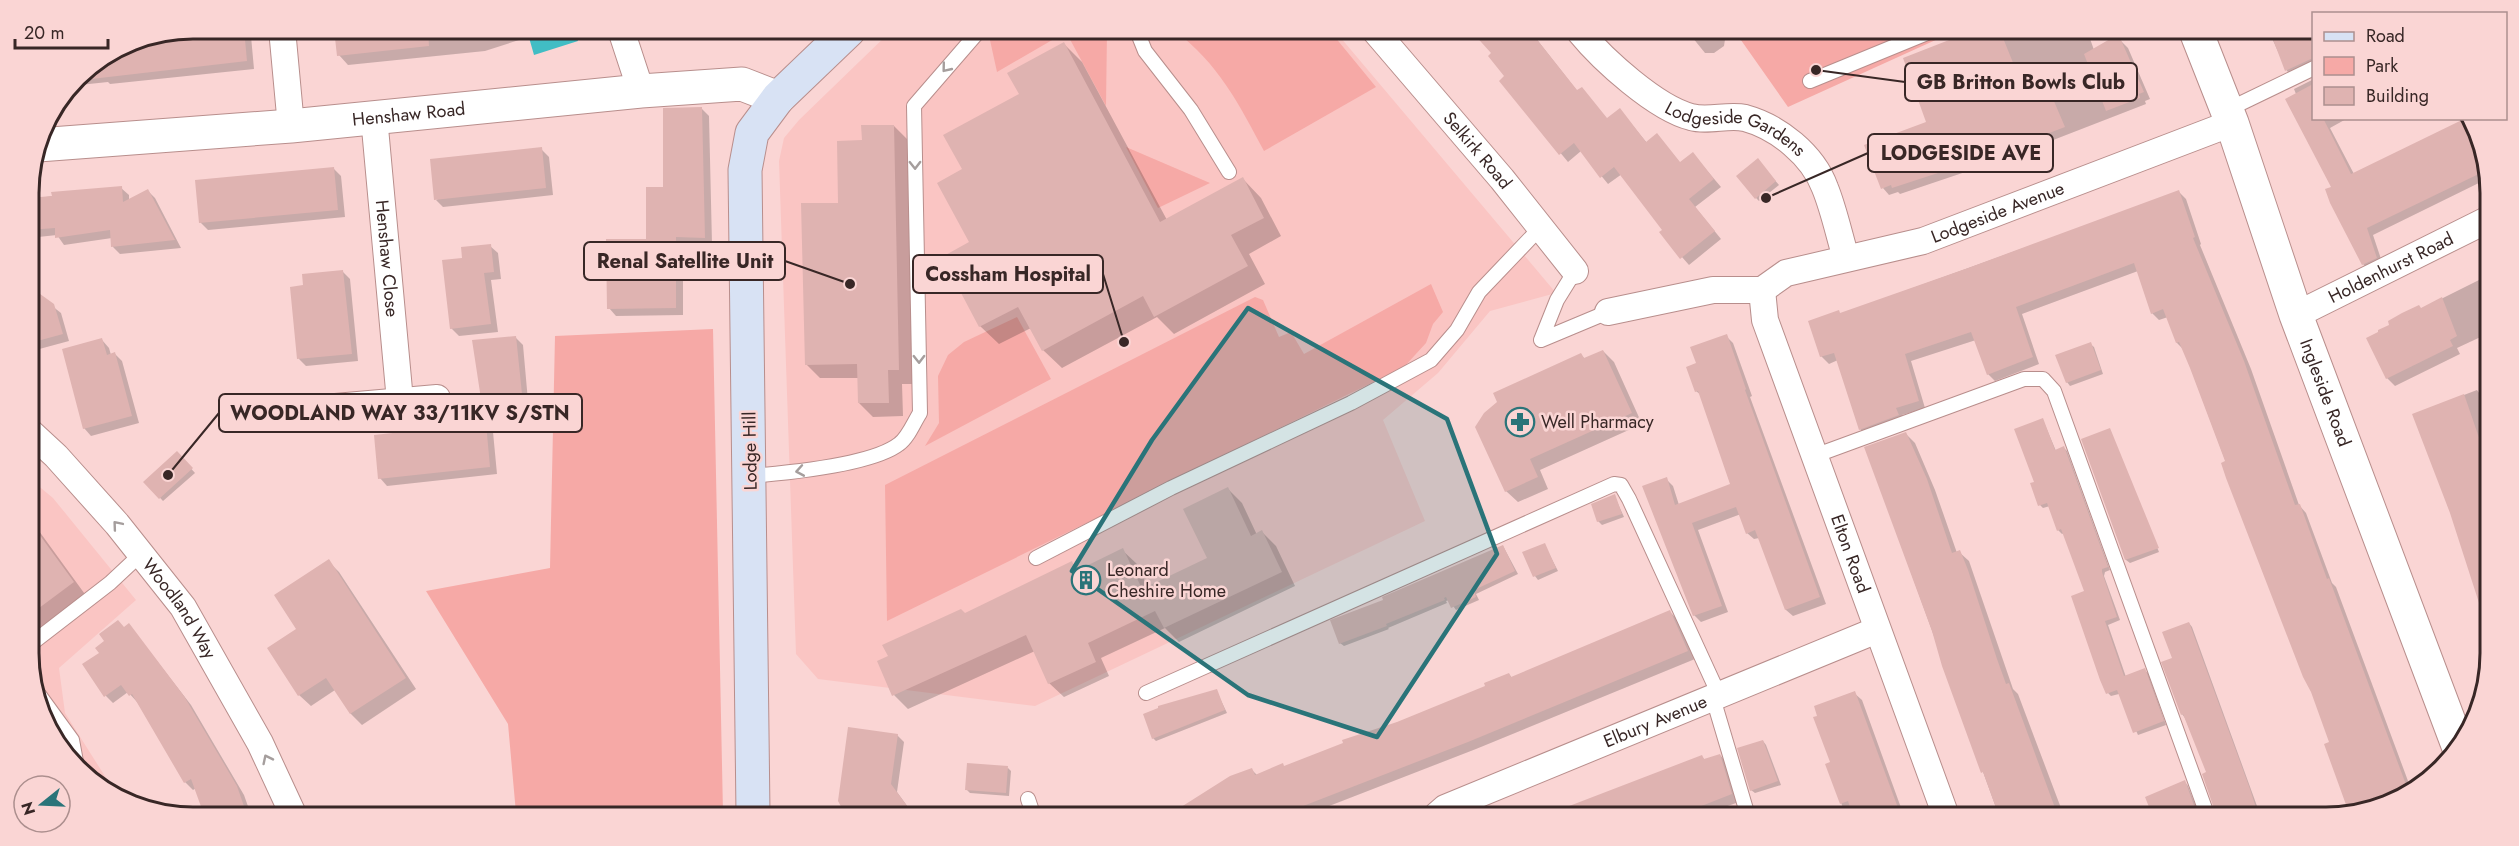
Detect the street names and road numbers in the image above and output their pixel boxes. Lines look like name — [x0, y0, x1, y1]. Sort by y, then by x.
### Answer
street label: Lodgeside Gardens — [1660, 95, 1812, 162]
street label: Henshaw Road — [351, 96, 466, 133]
street label: Selkirk Road — [1437, 106, 1518, 195]
street label: Lodgeside Avenue — [1927, 175, 2068, 250]
street label: Henshaw Close — [369, 199, 405, 318]
street label: Holdenhurst Road — [2324, 226, 2458, 310]
street label: Ingleside Road — [2293, 335, 2357, 450]
street label: Lodge Hill — [736, 411, 764, 491]
street label: Elton Road — [1824, 511, 1877, 597]
street label: Woodland Way — [136, 553, 223, 664]
street label: Elbury Avenue — [1599, 688, 1711, 754]

